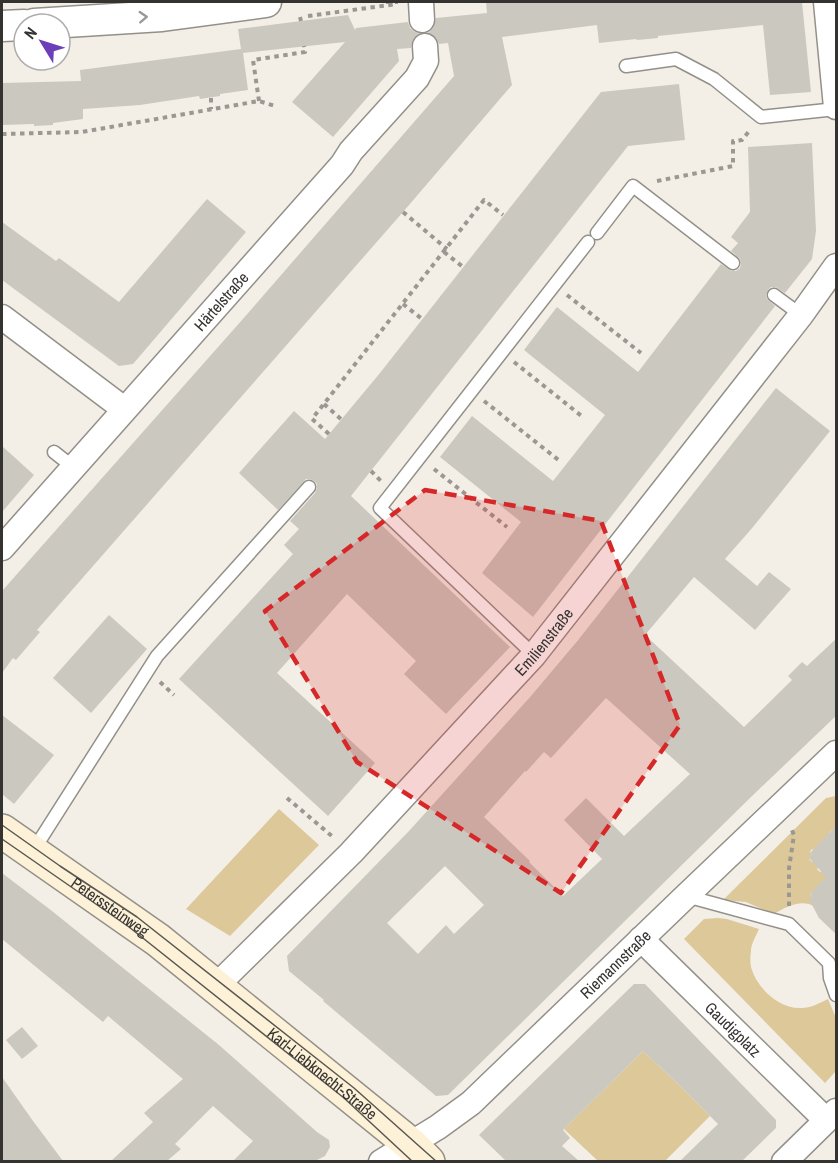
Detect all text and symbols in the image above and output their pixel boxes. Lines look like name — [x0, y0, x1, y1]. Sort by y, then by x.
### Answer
one-way arrow — [138, 11, 147, 24]
north arrow — [12, 12, 72, 72]
text: N — [19, 22, 42, 43]
street label: Härtelstraße — [189, 267, 253, 336]
street label: Emilienstraße — [509, 603, 578, 680]
street label: Peterssteinweg — [67, 872, 154, 942]
street label: Riemannstraße — [575, 925, 656, 1003]
street label: Gaudigplatz — [700, 997, 767, 1062]
street label: Karl-Liebknecht-Straße — [263, 1022, 382, 1124]

